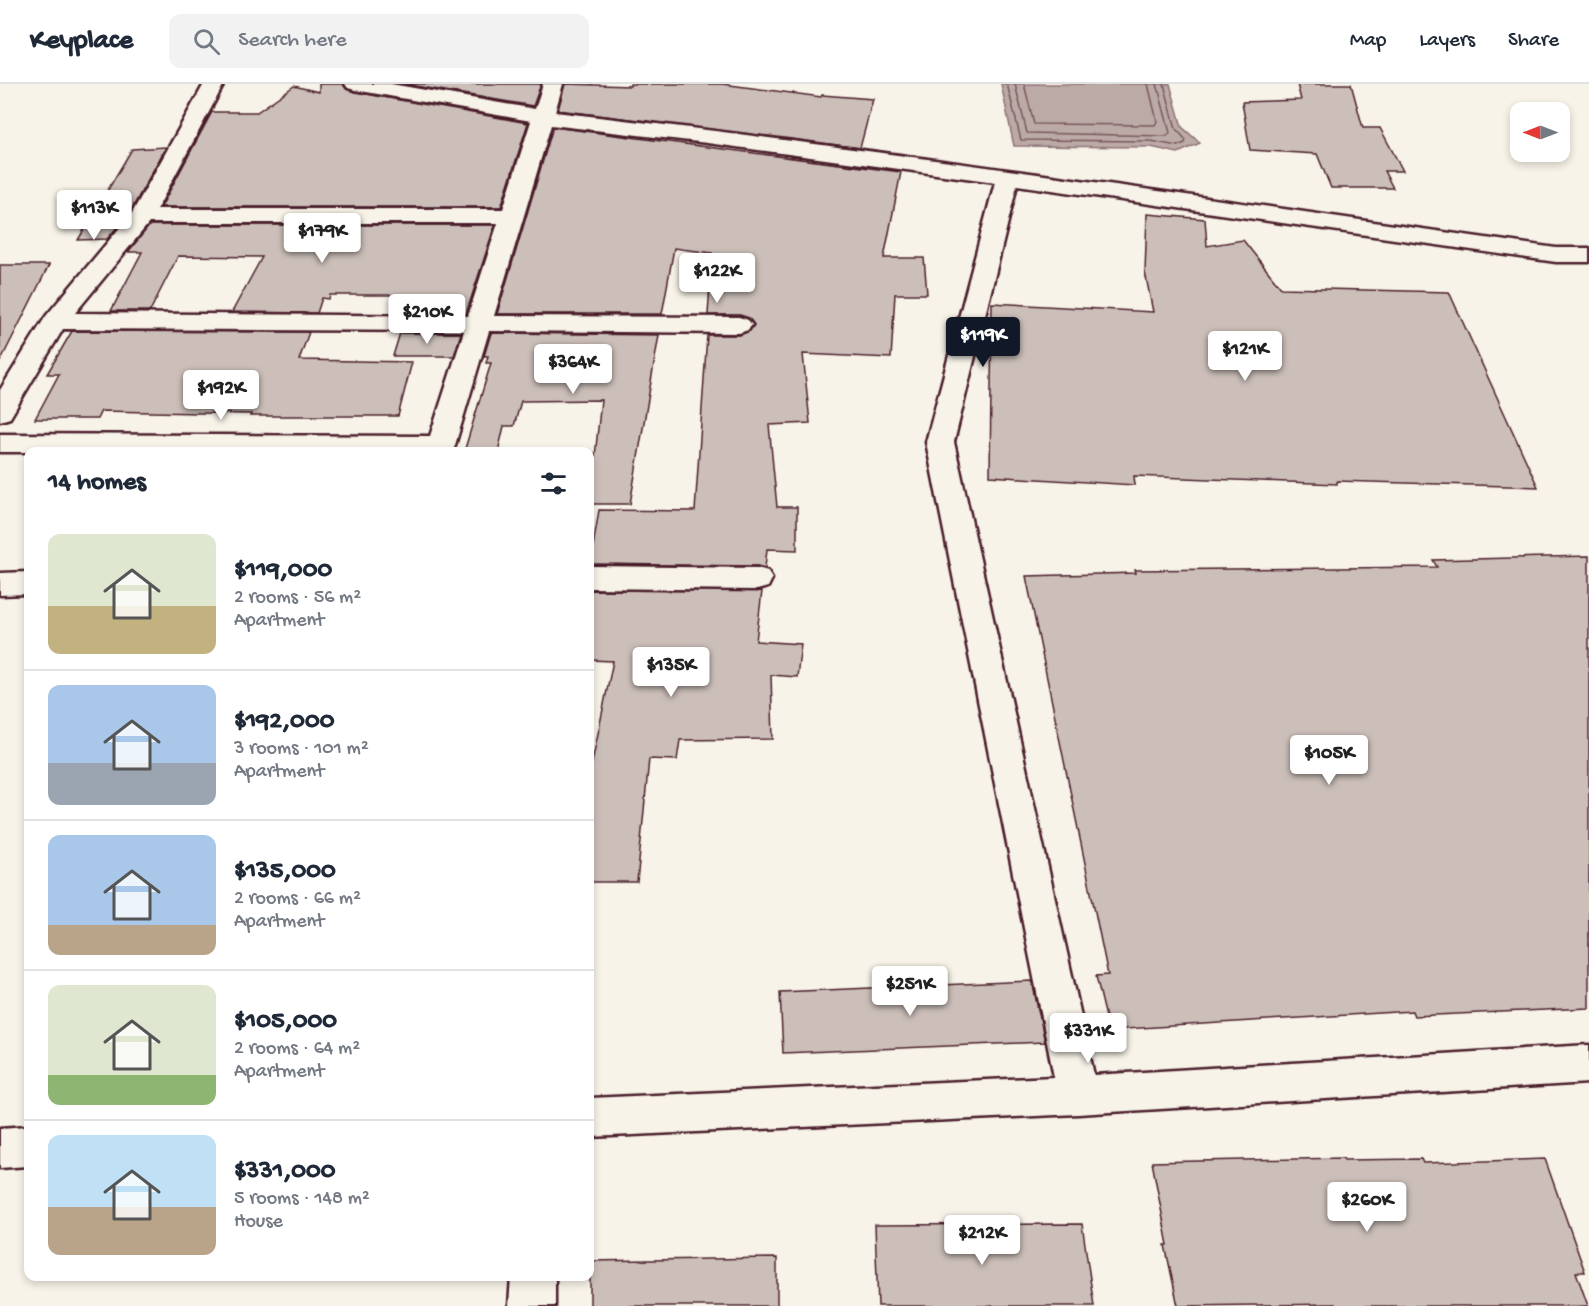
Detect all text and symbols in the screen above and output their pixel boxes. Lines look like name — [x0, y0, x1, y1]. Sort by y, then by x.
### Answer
search box — [169, 14, 589, 68]
text: Keyplace — [30, 25, 133, 58]
icon: search — [190, 25, 223, 58]
text: Search here — [238, 28, 347, 54]
text: Map — [1350, 29, 1386, 54]
text: Layers — [1419, 29, 1475, 54]
text: Share — [1508, 29, 1559, 54]
north arrow — [1510, 102, 1570, 162]
map controls — [1510, 102, 1570, 162]
pin: $113K — [52, 190, 136, 241]
text: $113K — [71, 198, 117, 221]
pin: $179K — [280, 213, 364, 264]
text: $179K — [298, 221, 346, 244]
pin: $122K — [675, 253, 759, 304]
text: $122K — [693, 261, 741, 284]
pin: $210K — [385, 294, 469, 345]
text: $210K — [402, 302, 452, 325]
pin: $119K — [941, 317, 1025, 368]
text: $119K — [960, 325, 1006, 348]
pin: $121K — [1203, 331, 1287, 382]
text: $121K — [1222, 339, 1268, 362]
pin: $364K — [531, 344, 615, 395]
text: $364K — [548, 352, 598, 375]
pin: $192K — [179, 370, 263, 421]
text: $192K — [197, 378, 245, 401]
icon: filters — [537, 467, 570, 500]
text: 14 homes — [48, 468, 146, 499]
text: $119,000 — [234, 556, 332, 587]
icon: home — [96, 558, 168, 630]
text: 2 rooms · 56 m² — [234, 587, 361, 610]
text: Apartment — [234, 610, 324, 633]
pin: $135K — [629, 647, 713, 698]
text: $135K — [647, 655, 695, 678]
text: $192,000 — [234, 707, 334, 738]
icon: home — [96, 709, 168, 781]
pin: $105K — [1287, 735, 1371, 786]
text: 3 rooms · 101 m² — [234, 738, 369, 761]
text: $105K — [1304, 743, 1354, 766]
text: Apartment — [234, 761, 324, 784]
text: $135,000 — [234, 857, 336, 888]
icon: home — [96, 859, 168, 931]
text: 2 rooms · 66 m² — [234, 888, 361, 911]
text: Apartment — [234, 911, 324, 934]
pin: $251K — [868, 966, 952, 1017]
text: $251K — [886, 974, 934, 997]
text: $105,000 — [234, 1007, 337, 1038]
icon: home — [96, 1009, 168, 1081]
pin: $331K — [1046, 1013, 1130, 1064]
text: $331K — [1064, 1021, 1112, 1044]
text: 2 rooms · 64 m² — [234, 1038, 360, 1061]
text: Apartment — [234, 1061, 324, 1084]
text: $331,000 — [234, 1157, 336, 1188]
icon: home — [96, 1159, 168, 1231]
pin: $260K — [1325, 1182, 1409, 1233]
text: 5 rooms · 148 m² — [234, 1188, 370, 1211]
text: $260K — [1341, 1190, 1393, 1213]
text: House — [234, 1211, 283, 1234]
pin: $212K — [940, 1215, 1024, 1266]
text: $212K — [958, 1223, 1006, 1246]

